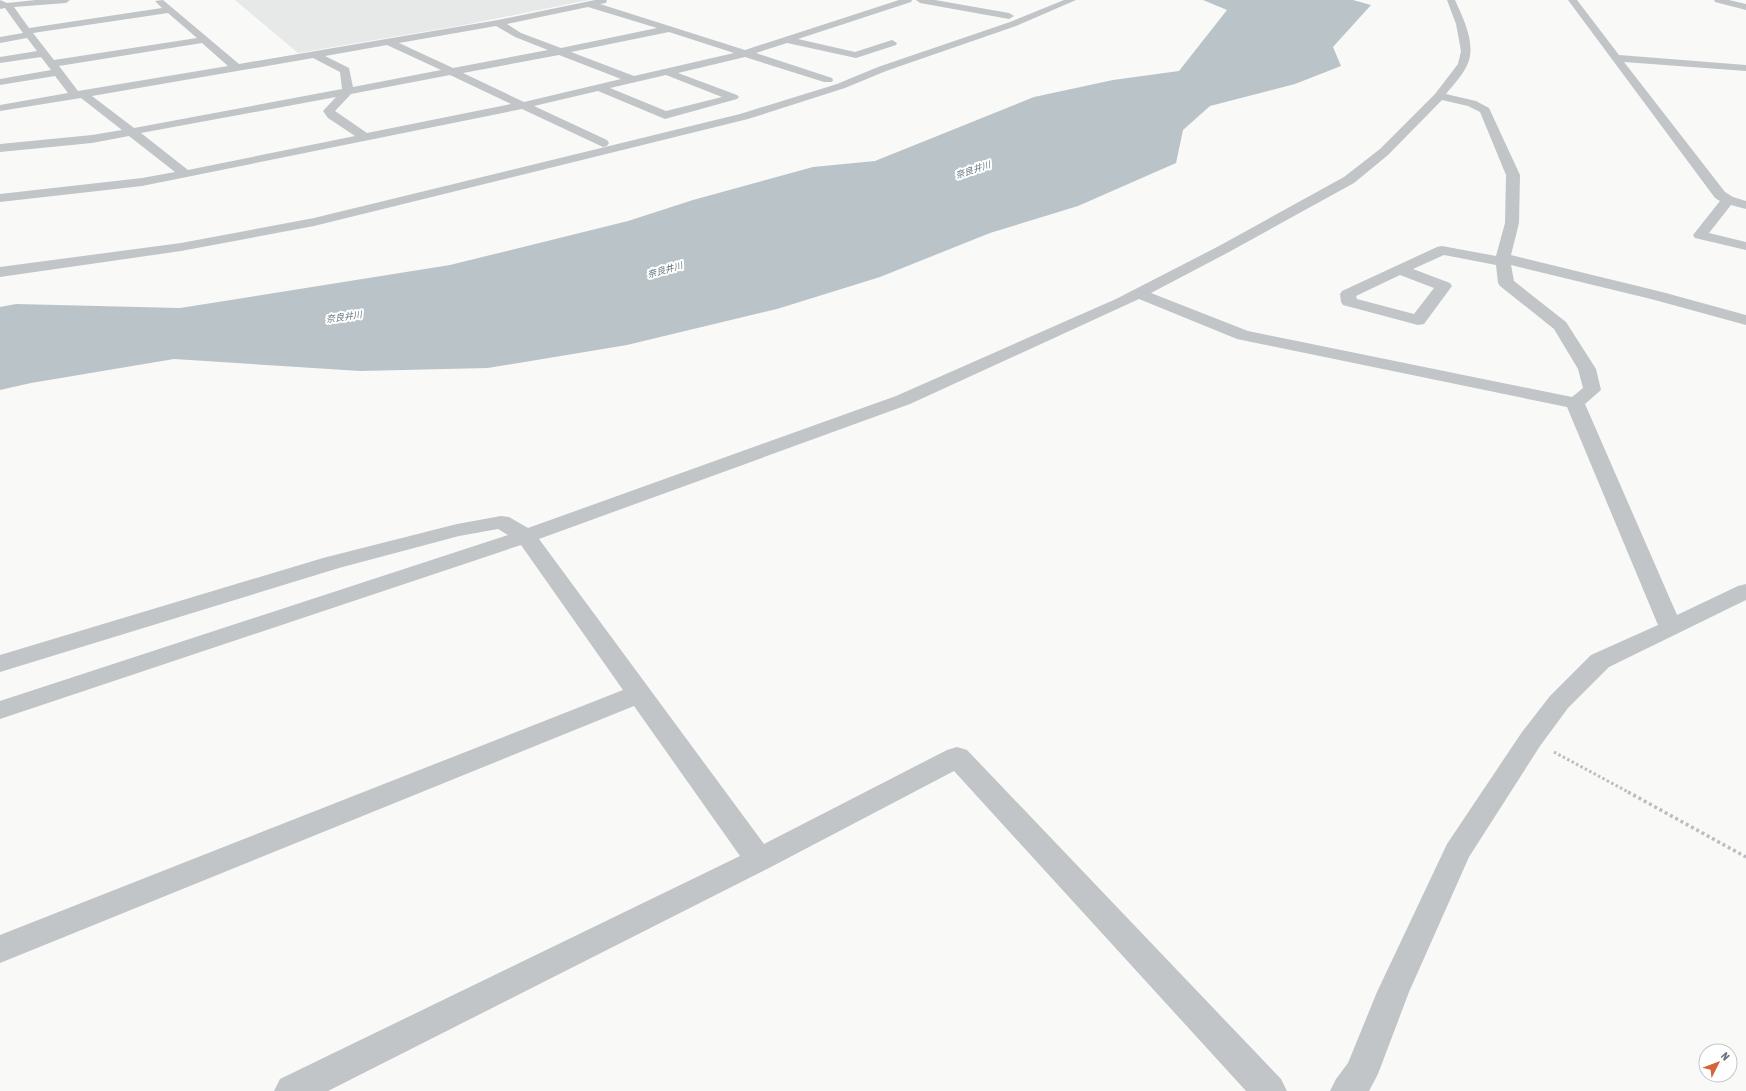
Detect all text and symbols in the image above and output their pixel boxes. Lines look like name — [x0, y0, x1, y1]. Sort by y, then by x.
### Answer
water label: 奈良井川 — [954, 159, 993, 180]
water label: 奈良井川 — [646, 260, 685, 280]
water label: 奈良井川 — [325, 309, 364, 324]
north arrow — [1698, 1043, 1738, 1083]
text: N — [1719, 1050, 1732, 1063]

